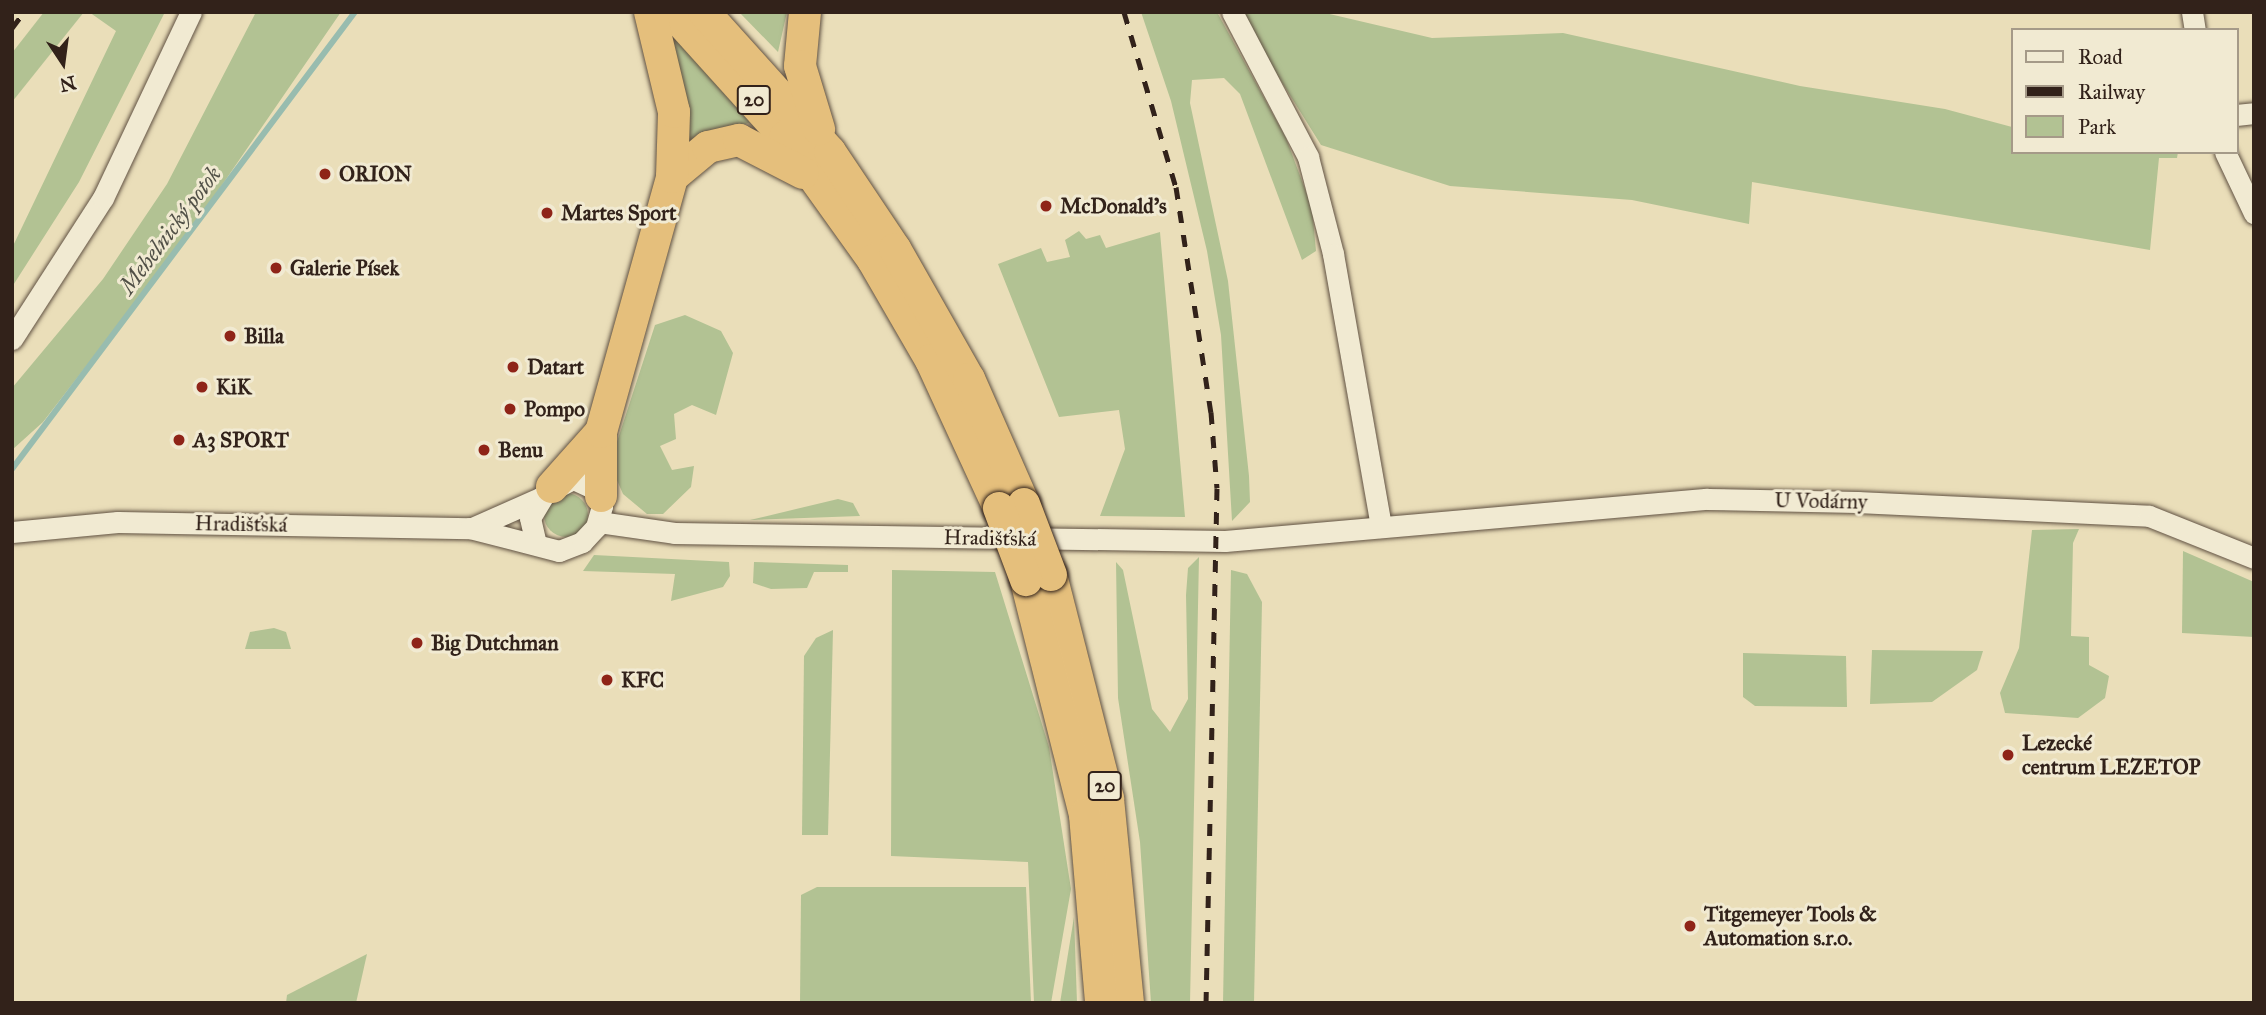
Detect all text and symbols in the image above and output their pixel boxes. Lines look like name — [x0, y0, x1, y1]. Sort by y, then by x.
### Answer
north arrow — [28, 28, 98, 98]
legend — [2010, 28, 2238, 154]
text: Road — [2078, 44, 2123, 70]
text: N — [57, 71, 78, 97]
text: Railway — [2078, 79, 2145, 105]
road number: 20 — [736, 85, 772, 116]
text: Park — [2078, 114, 2116, 140]
water label: Mehelnický potok — [113, 161, 227, 299]
place label: ORION — [339, 161, 412, 187]
marker: ORION — [317, 166, 333, 182]
place label: McDonald's — [1060, 193, 1167, 219]
marker: McDonald's — [1038, 198, 1054, 214]
place label: Martes Sport — [561, 200, 676, 226]
marker: Martes Sport — [539, 205, 555, 221]
place label: Galerie Písek — [290, 255, 399, 281]
marker: Galerie Písek — [268, 260, 284, 276]
place label: Billa — [244, 323, 284, 349]
marker: Billa — [222, 328, 238, 344]
place label: Datart — [527, 354, 584, 380]
marker: Datart — [505, 359, 521, 375]
place label: KiK — [216, 374, 252, 400]
marker: KiK — [194, 379, 210, 395]
place label: Pompo — [524, 396, 585, 422]
marker: Pompo — [502, 401, 518, 417]
place label: A3 SPORT — [193, 427, 289, 453]
marker: A3 SPORT — [171, 432, 187, 448]
place label: Benu — [498, 437, 543, 463]
marker: Benu — [476, 442, 492, 458]
street label: U Vodárny — [1774, 488, 1868, 514]
street label: Hradišťská — [195, 511, 287, 537]
street label: Hradišťská — [944, 525, 1036, 551]
place label: Big Dutchman — [431, 630, 558, 656]
marker: Big Dutchman — [409, 635, 425, 651]
place label: KFC — [621, 667, 664, 693]
marker: KFC — [599, 672, 615, 688]
place label: Lezecké centrum LEZETOP — [2022, 730, 2201, 780]
marker: Lezecké centrum LEZETOP — [2000, 747, 2016, 763]
road number: 20 — [1088, 771, 1122, 802]
place label: Titgemeyer Tools & Automation s.r.o. — [1704, 901, 1877, 951]
marker: Titgemeyer Tools & Automation s.r.o. — [1682, 918, 1698, 934]

